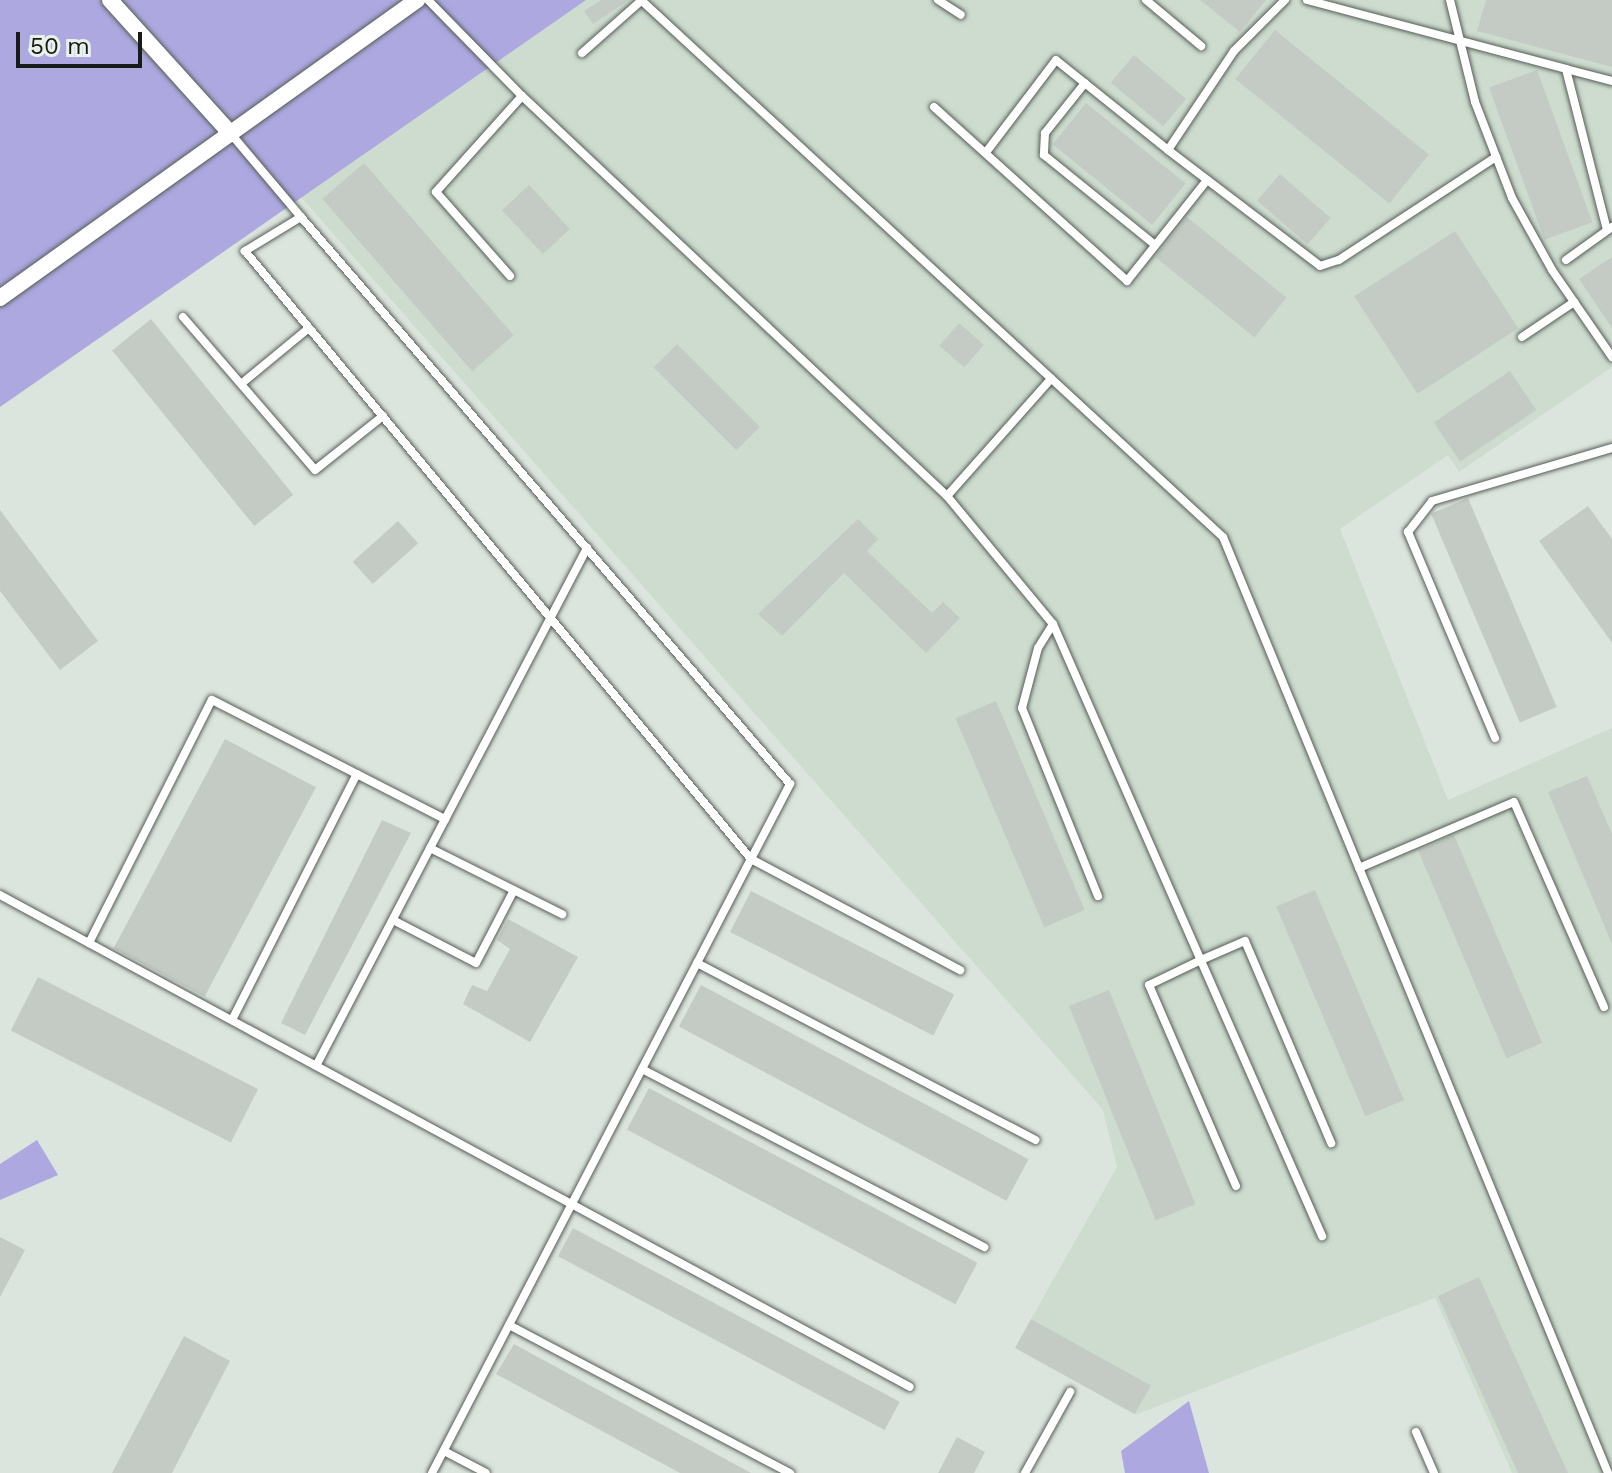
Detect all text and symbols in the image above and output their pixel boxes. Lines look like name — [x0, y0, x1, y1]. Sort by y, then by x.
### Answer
scale bar — [20, 16, 146, 66]
text: 50 m — [30, 32, 90, 60]

